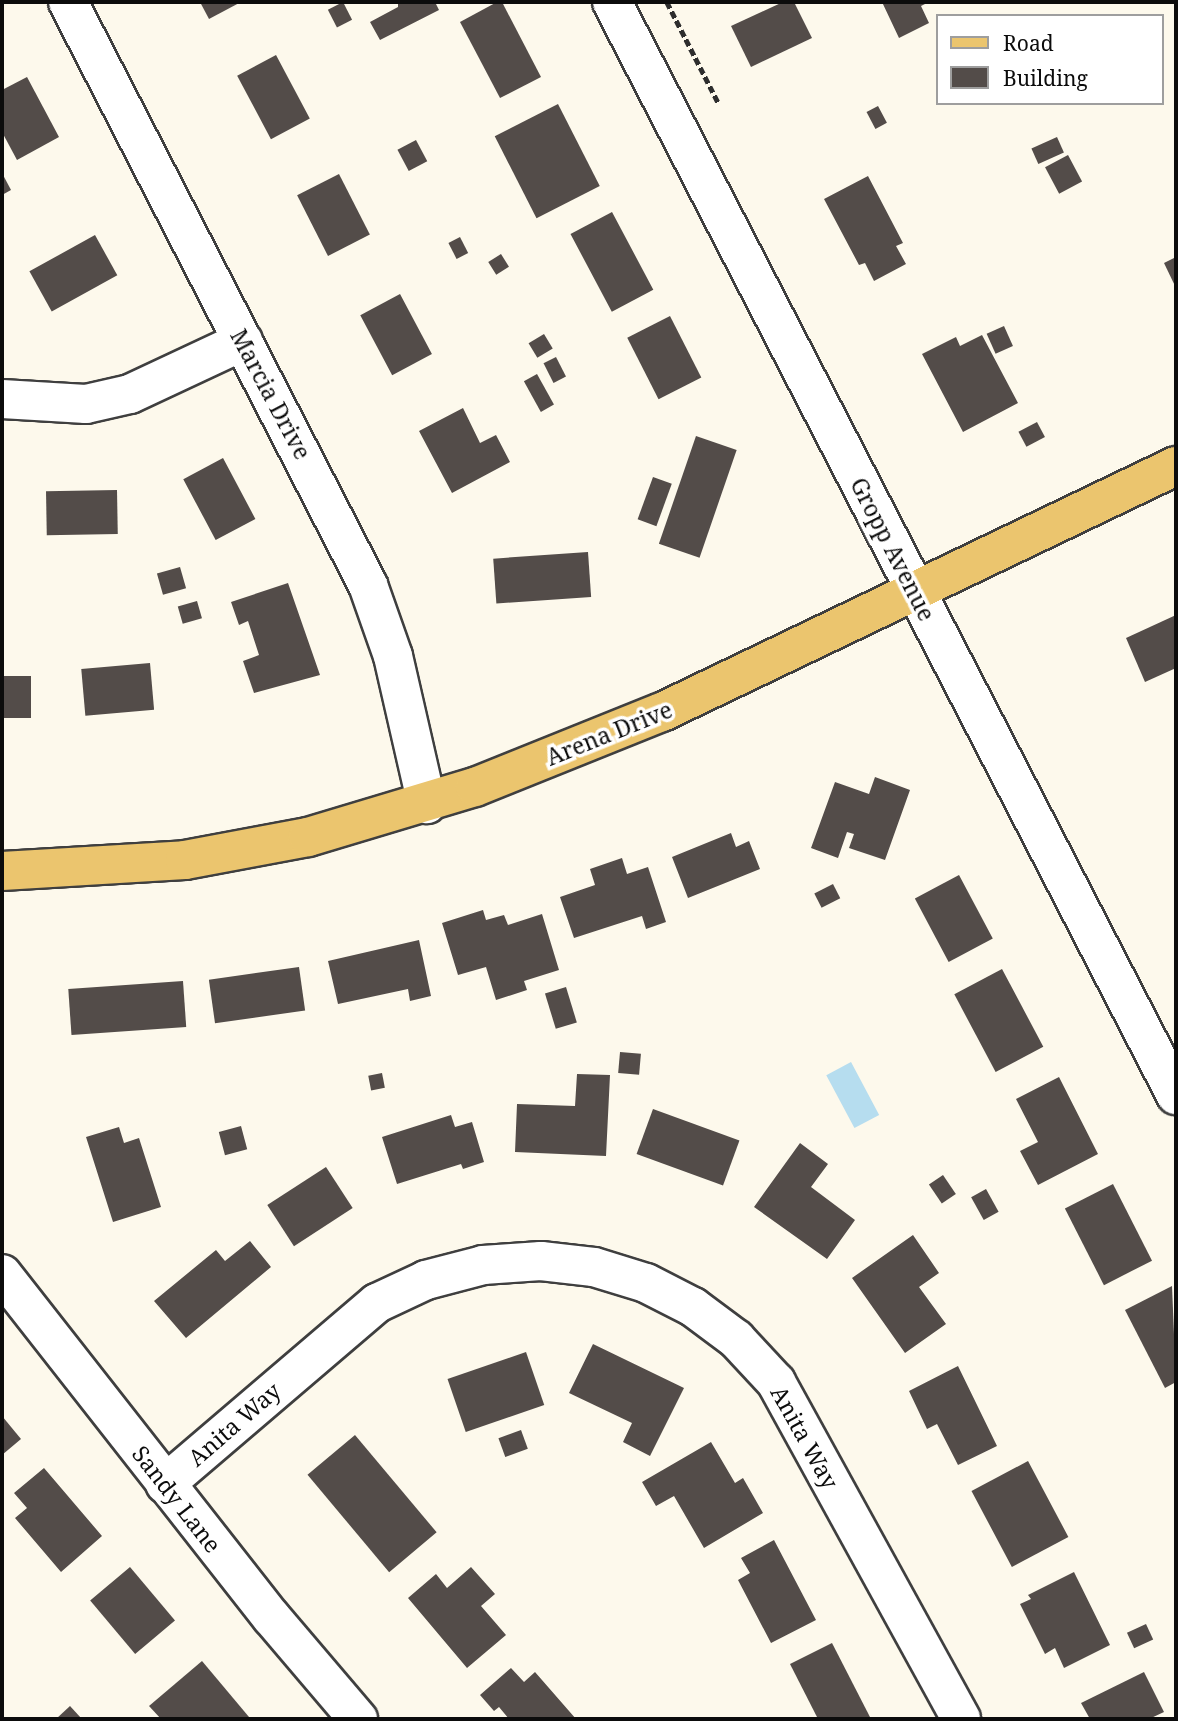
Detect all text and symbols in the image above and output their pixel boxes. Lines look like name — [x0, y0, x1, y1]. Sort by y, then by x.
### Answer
legend — [936, 14, 1164, 105]
text: Road — [1003, 29, 1054, 57]
text: Building — [1003, 64, 1088, 92]
street label: Marcia Drive — [225, 324, 317, 464]
street label: Gropp Avenue — [845, 473, 941, 625]
street label: Arena Drive — [542, 695, 676, 771]
street label: Anita Way — [182, 1376, 286, 1472]
street label: Anita Way — [765, 1381, 845, 1493]
street label: Sandy Lane — [127, 1440, 227, 1558]

